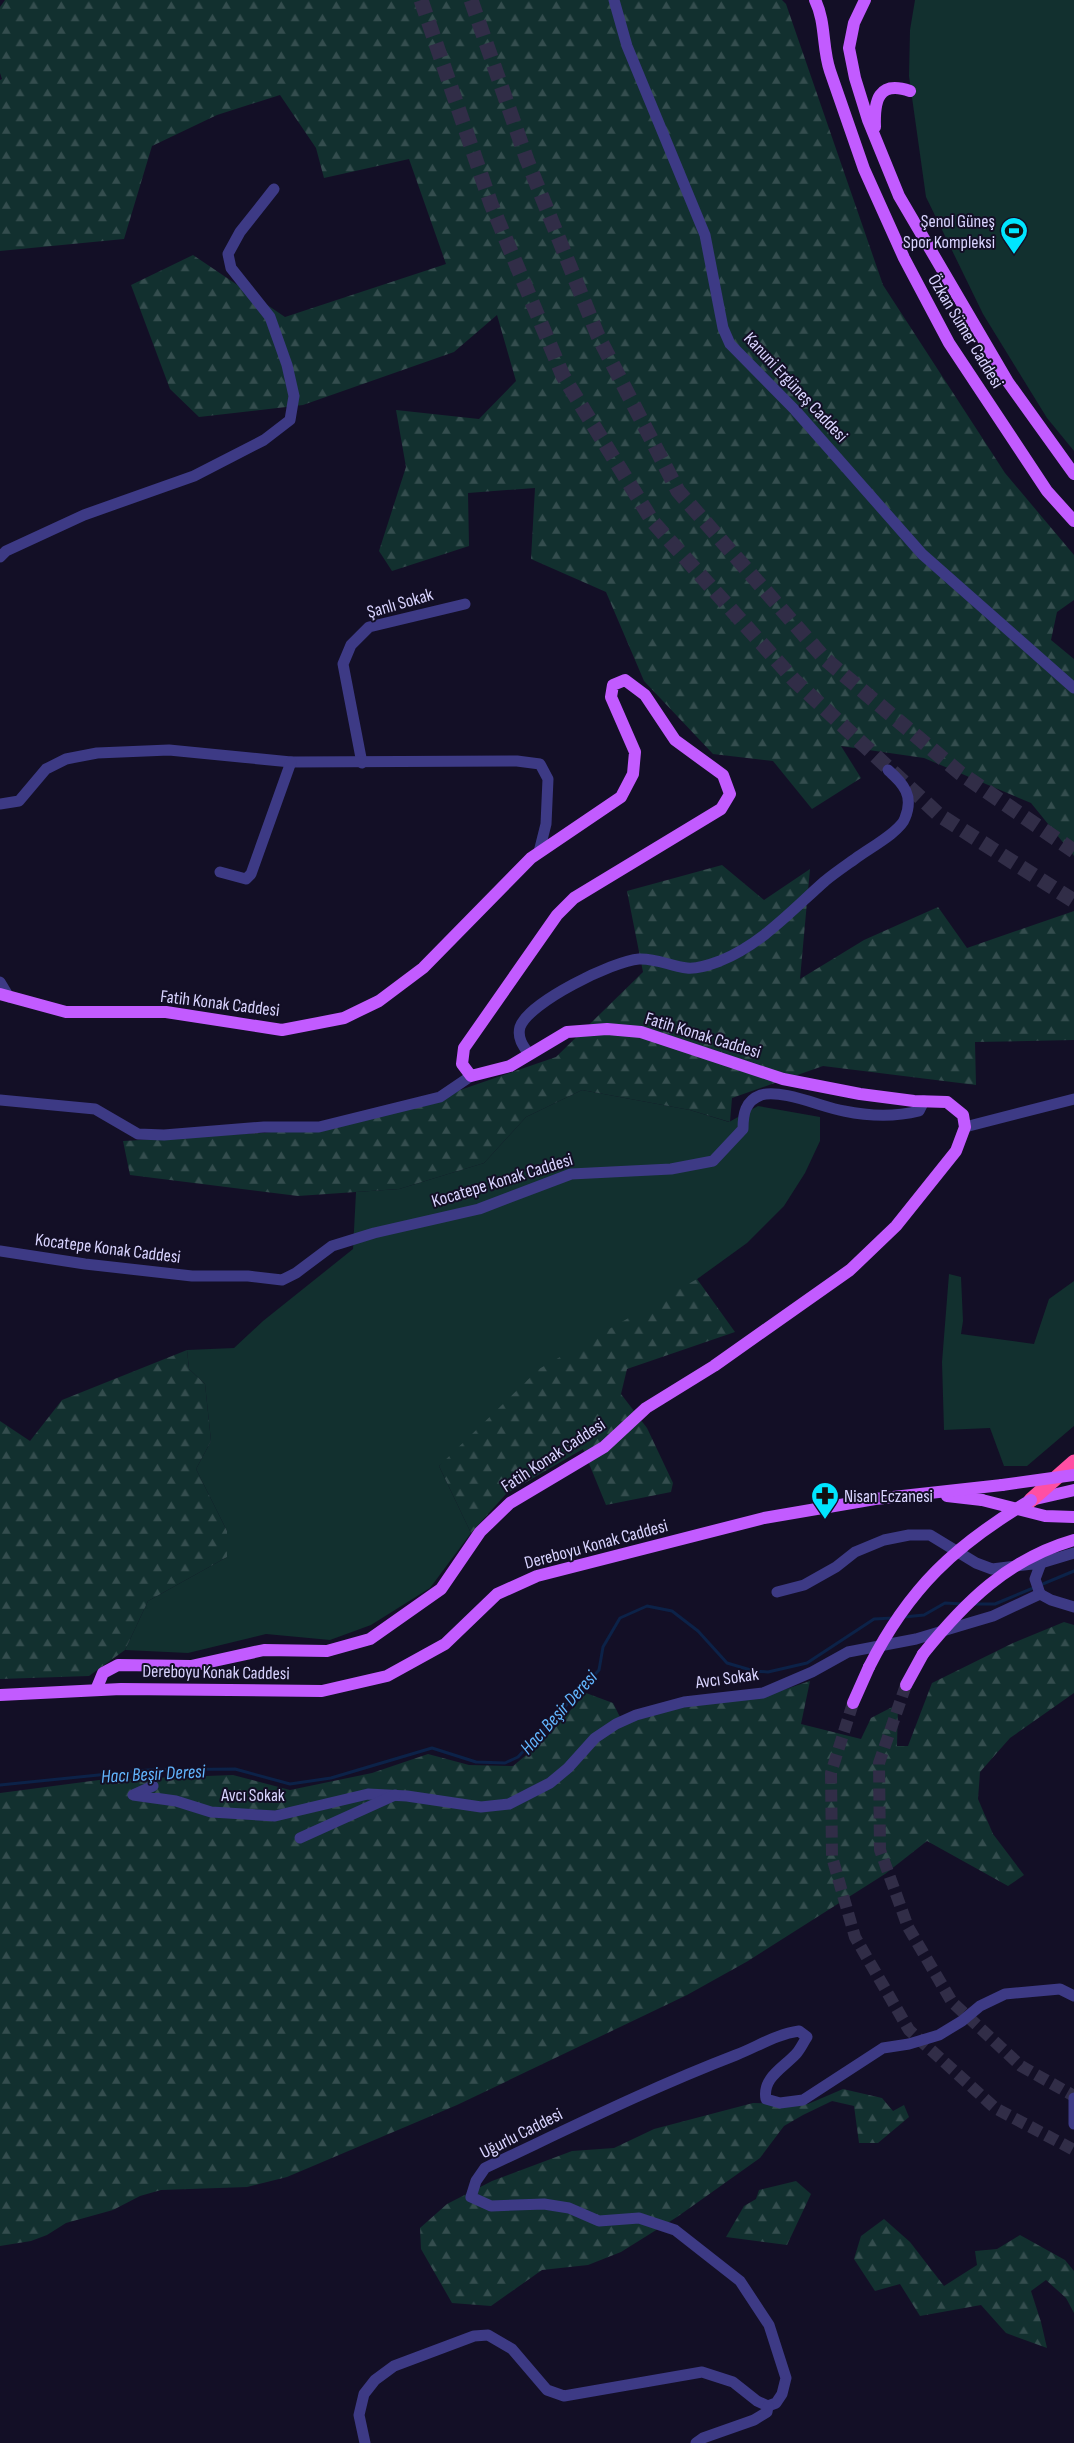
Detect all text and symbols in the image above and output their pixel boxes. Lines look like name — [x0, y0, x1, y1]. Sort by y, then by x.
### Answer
place label: Şenol Güneş Spor Kompleksi — [903, 211, 995, 253]
sports icon: Şenol Güneş Spor Kompleksi — [999, 216, 1029, 255]
street label: Özkan Sümer Caddesi — [923, 270, 1008, 392]
street label: Kanuni Ergüneş Caddesi — [739, 328, 852, 447]
street label: Şanlı Sokak — [365, 584, 436, 623]
street label: Fatih Konak Caddesi — [159, 986, 281, 1021]
street label: Fatih Konak Caddesi — [642, 1008, 763, 1063]
street label: Kocatepe Konak Caddesi — [429, 1149, 575, 1212]
street label: Kocatepe Konak Caddesi — [34, 1229, 182, 1268]
street label: Fatih Konak Caddesi — [497, 1414, 609, 1497]
pharmacy icon: Nisan Eczanesi — [810, 1481, 840, 1520]
place label: Nisan Eczanesi — [844, 1486, 933, 1507]
street label: Dereboyu Konak Caddesi — [522, 1515, 670, 1574]
street label: Dereboyu Konak Caddesi — [142, 1661, 290, 1684]
street label: Avcı Sokak — [693, 1664, 760, 1693]
water label: Hacı Beşir Deresi — [516, 1666, 603, 1759]
water label: Hacı Beşir Deresi — [100, 1760, 206, 1789]
street label: Avcı Sokak — [220, 1785, 285, 1806]
street label: Uğurlu Caddesi — [476, 2104, 566, 2163]

